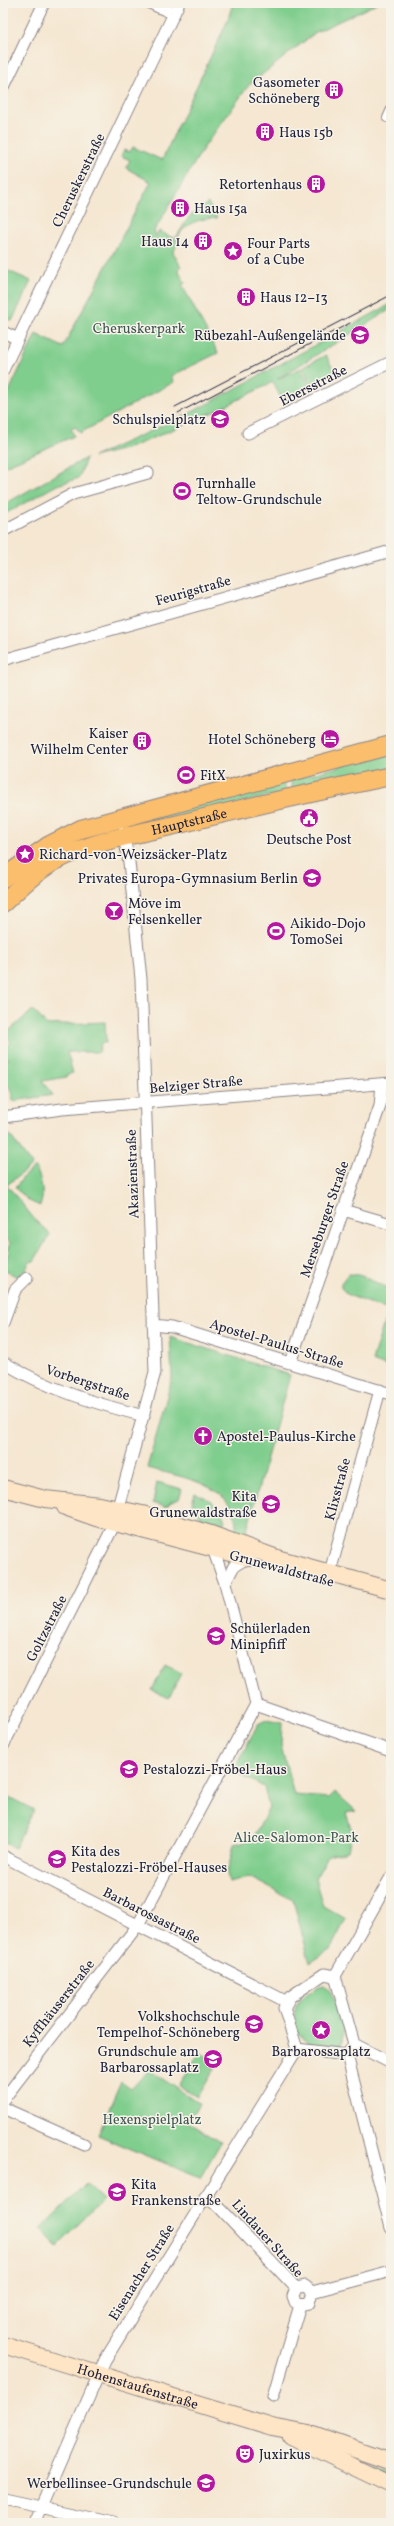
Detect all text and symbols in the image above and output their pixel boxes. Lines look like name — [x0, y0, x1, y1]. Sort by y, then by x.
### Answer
place label: Gasometer Schöneberg — [248, 74, 320, 109]
building icon: Gasometer Schöneberg — [323, 79, 345, 101]
building icon: Haus 15b — [254, 121, 276, 143]
place label: Haus 15b — [279, 124, 333, 143]
street label: Cheruskerstraße — [48, 130, 111, 231]
building icon: Retortenhaus — [305, 173, 327, 195]
place label: Retortenhaus — [219, 176, 302, 195]
building icon: Haus 15a — [169, 197, 191, 219]
place label: Haus 15a — [194, 200, 247, 219]
building icon: Haus 14 — [192, 230, 214, 252]
place label: Haus 14 — [141, 233, 189, 252]
place label: Four Parts of a Cube — [247, 235, 310, 270]
place icon: Four Parts of a Cube — [222, 240, 244, 262]
building icon: Haus 12–13 — [235, 286, 257, 308]
place label: Haus 12–13 — [260, 289, 328, 308]
park label: Cheruskerpark — [93, 320, 186, 339]
school or university icon: Rübezahl-Außengelände — [349, 324, 371, 346]
place label: Rübezahl-Außengelände — [194, 327, 346, 346]
street label: Ebersstraße — [277, 361, 351, 411]
school or university icon: Schulspielplatz — [209, 408, 231, 430]
place label: Schulspielplatz — [112, 411, 206, 430]
place label: Turnhalle Teltow-Grundschule — [196, 475, 322, 510]
sports icon: Turnhalle Teltow-Grundschule — [171, 480, 193, 502]
street label: Feurigstraße — [153, 572, 234, 611]
place label: Kaiser Wilhelm Center — [30, 725, 128, 760]
hotel icon: Hotel Schöneberg — [319, 728, 341, 750]
building icon: Kaiser Wilhelm Center — [131, 730, 153, 752]
place label: Hotel Schöneberg — [208, 731, 316, 750]
sports icon: FitX — [175, 764, 197, 786]
place label: FitX — [200, 767, 226, 786]
street label: Hauptstraße — [150, 805, 229, 841]
public building icon: Deutsche Post — [298, 807, 320, 829]
place label: Deutsche Post — [266, 831, 352, 850]
place icon: Richard-von-Weizsäcker-Platz — [14, 843, 36, 865]
place label: Richard-von-Weizsäcker-Platz — [39, 846, 227, 865]
school or university icon: Privates Europa-Gymnasium Berlin — [301, 867, 323, 889]
place label: Privates Europa-Gymnasium Berlin — [78, 870, 298, 889]
place label: Möve im Felsenkeller — [128, 895, 202, 930]
bar icon: Möve im Felsenkeller — [103, 900, 125, 922]
place label: Aikido-Dojo TomoSei — [290, 915, 366, 950]
sports icon: Aikido-Dojo TomoSei — [265, 920, 287, 942]
street label: Belziger Straße — [149, 1072, 244, 1099]
street label: Akazienstraße — [122, 1129, 145, 1219]
street label: Merseburger Straße — [297, 1158, 354, 1280]
street label: Apostel-Paulus-Straße — [207, 1315, 346, 1374]
street label: Vorbergstraße — [43, 1361, 132, 1406]
church icon: Apostel-Paulus-Kirche — [192, 1425, 214, 1447]
place label: Apostel-Paulus-Kirche — [217, 1428, 356, 1447]
street label: Klixstraße — [321, 1456, 356, 1523]
place label: Kita Grunewaldstraße — [150, 1488, 257, 1523]
school or university icon: Kita Grunewaldstraße — [260, 1493, 282, 1515]
street label: Grunewaldstraße — [227, 1546, 336, 1593]
street label: Goltzstraße — [22, 1592, 72, 1665]
place label: Schülerladen Minipfiff — [230, 1620, 311, 1655]
school or university icon: Schülerladen Minipfiff — [205, 1625, 227, 1647]
school or university icon: Pestalozzi-Fröbel-Haus — [118, 1758, 140, 1780]
place label: Pestalozzi-Fröbel-Haus — [143, 1761, 287, 1780]
park label: Alice-Salomon-Park — [233, 1829, 359, 1848]
place label: Kita des Pestalozzi-Fröbel-Hauses — [71, 1843, 227, 1878]
school or university icon: Kita des Pestalozzi-Fröbel-Hauses — [46, 1848, 68, 1870]
street label: Barbarossastraße — [99, 1884, 204, 1949]
street label: Kyffhäuserstraße — [19, 1956, 100, 2052]
place label: Volkshochschule Tempelhof-Schöneberg — [97, 2008, 240, 2043]
school or university icon: Volkshochschule Tempelhof-Schöneberg — [243, 2013, 265, 2035]
place icon: Barbarossaplatz — [310, 2019, 332, 2041]
place label: Grundschule am Barbarossaplatz — [98, 2043, 199, 2078]
place label: Barbarossaplatz — [271, 2043, 371, 2062]
school or university icon: Grundschule am Barbarossaplatz — [202, 2048, 224, 2070]
park label: Hexenspielplatz — [103, 2111, 202, 2130]
place label: Kita Frankenstraße — [131, 2176, 221, 2211]
school or university icon: Kita Frankenstraße — [106, 2181, 128, 2203]
street label: Lindauer Straße — [227, 2196, 307, 2282]
street label: Eisenacher Straße — [105, 2221, 180, 2325]
street label: Hohenstaufenstraße — [75, 2360, 201, 2415]
theatre icon: Juxirkus — [234, 2443, 256, 2465]
place label: Juxirkus — [259, 2446, 310, 2465]
school or university icon: Werbellinsee-Grundschule — [195, 2472, 217, 2494]
place label: Werbellinsee-Grundschule — [27, 2475, 192, 2494]

